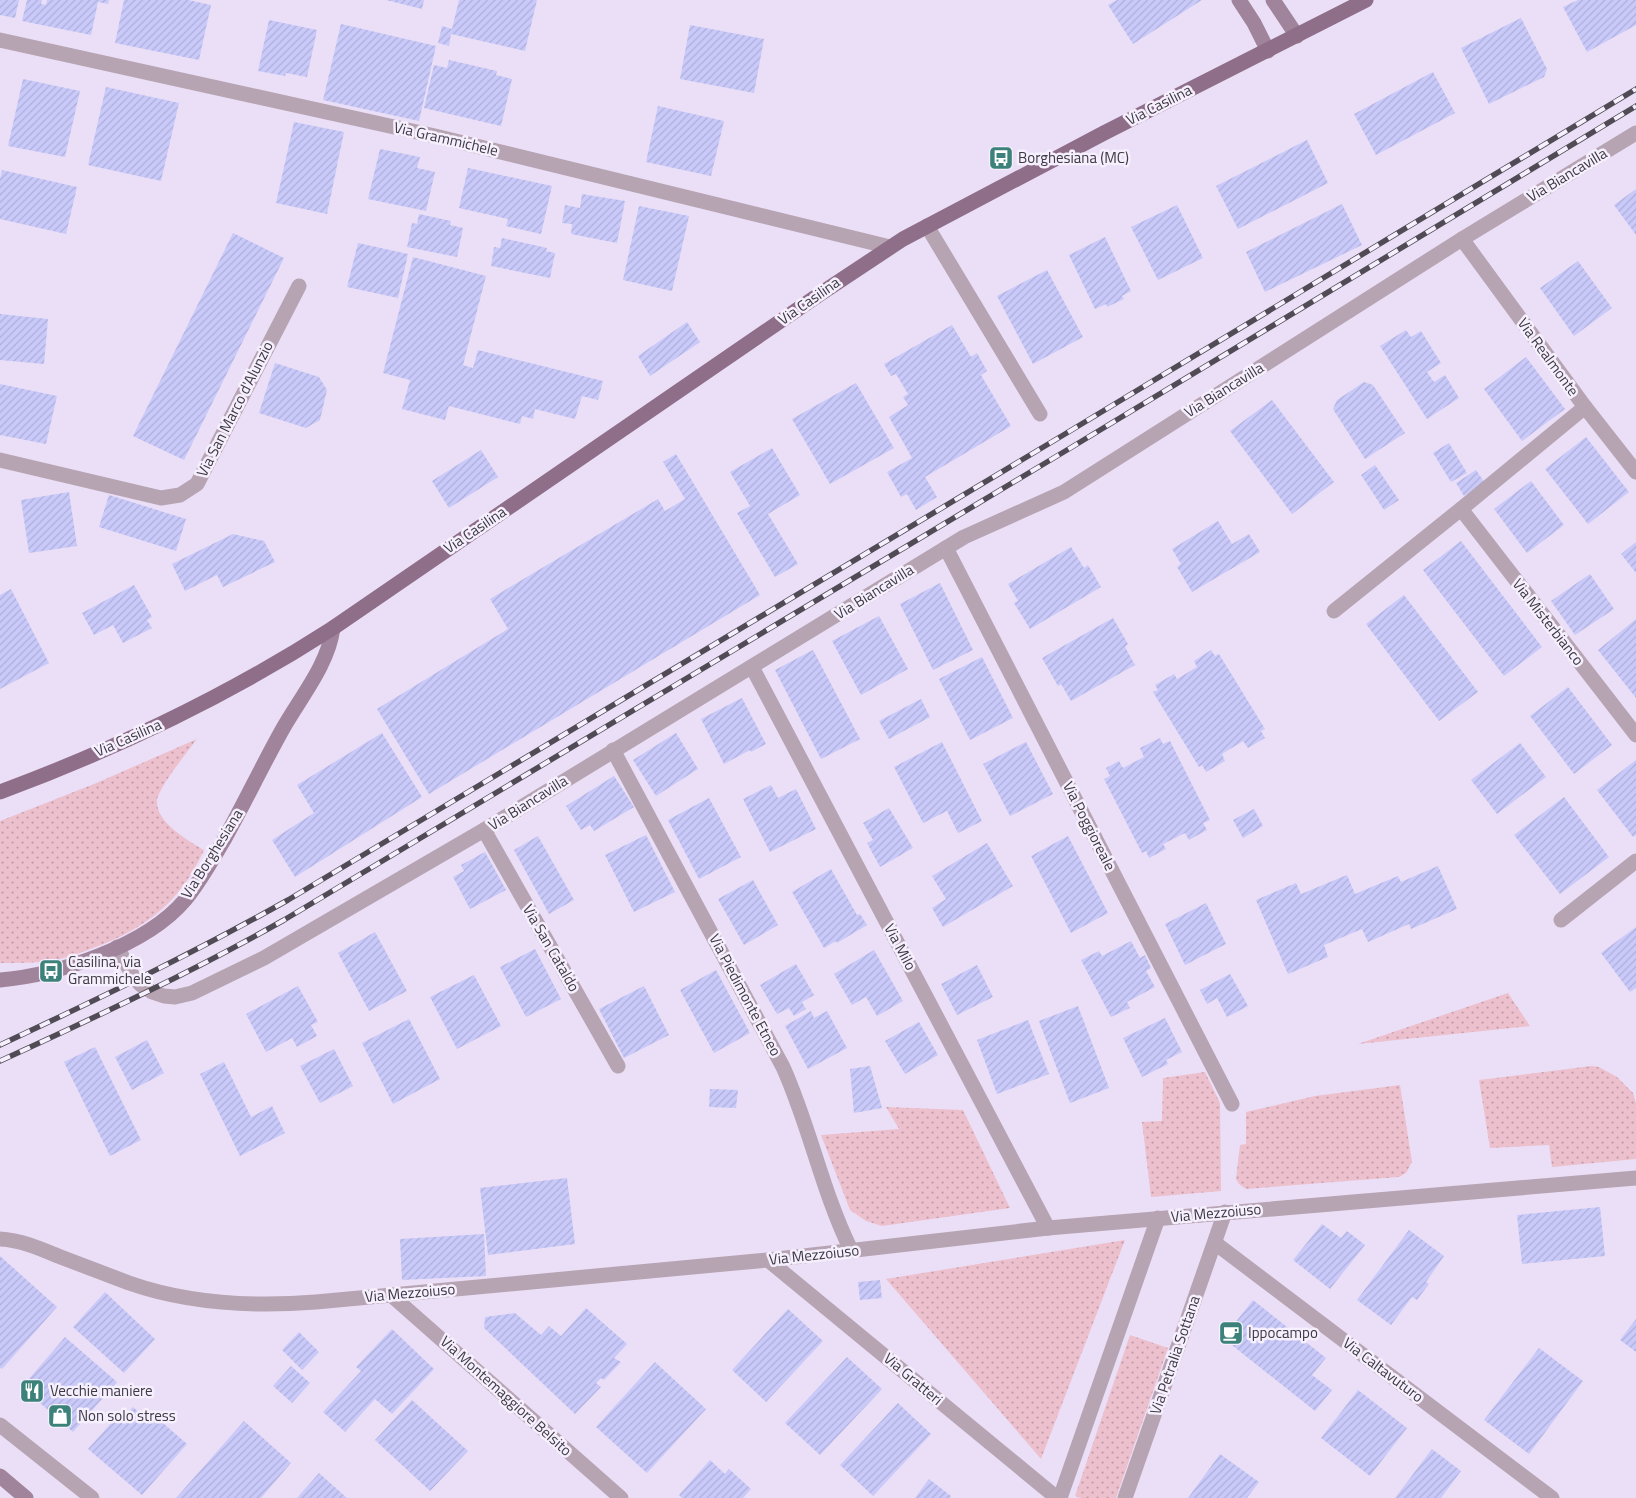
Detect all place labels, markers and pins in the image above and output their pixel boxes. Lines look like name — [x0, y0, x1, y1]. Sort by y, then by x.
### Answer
bus stop icon: Borghesiana (MC) — [988, 145, 1014, 171]
place label: Borghesiana (MC) — [1018, 146, 1129, 169]
place label: Casilina, via Grammichele — [68, 950, 152, 990]
bus stop icon: Casilina, via Grammichele — [38, 958, 64, 984]
cafe icon: Ippocampo — [1218, 1320, 1244, 1346]
place label: Ippocampo — [1248, 1321, 1318, 1344]
restaurant icon: Vecchie maniere — [19, 1378, 45, 1404]
place label: Vecchie maniere — [50, 1379, 153, 1402]
shop icon: Non solo stress — [47, 1403, 73, 1429]
place label: Non solo stress — [78, 1404, 176, 1427]

